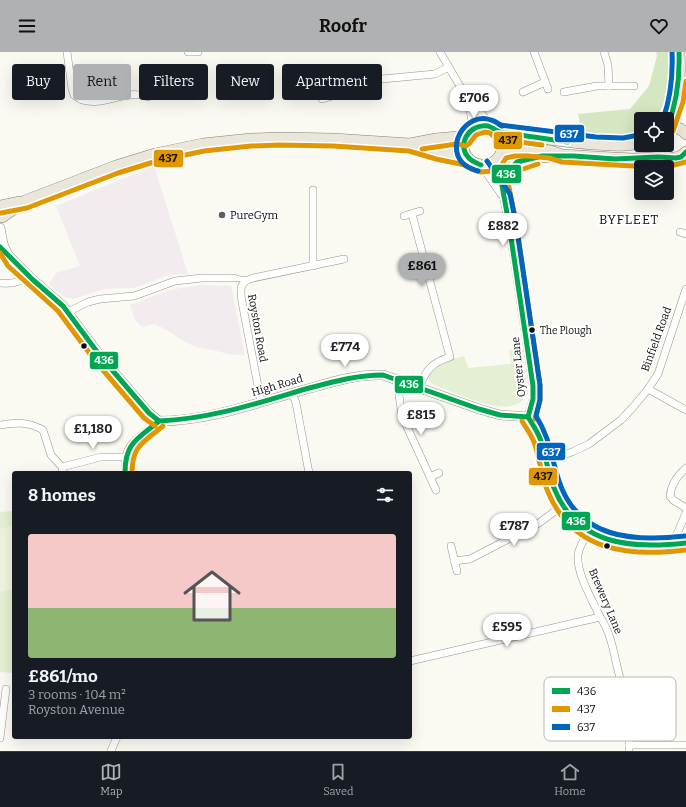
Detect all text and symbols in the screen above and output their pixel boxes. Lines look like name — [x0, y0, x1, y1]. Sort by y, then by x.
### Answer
icon: menu — [16, 15, 38, 37]
text: Roofr — [319, 15, 367, 37]
icon: heart — [648, 15, 670, 37]
chip: Buy — [12, 64, 65, 100]
chip: Rent — [73, 64, 131, 100]
chip: Filters — [139, 64, 208, 100]
chip: New — [216, 64, 274, 100]
chip: Apartment — [282, 64, 382, 100]
pin: £706 — [450, 85, 498, 119]
text: £706 — [458, 90, 490, 105]
map controls — [634, 112, 674, 200]
button: locate — [634, 112, 674, 152]
line badge: 637 — [554, 124, 585, 143]
text: 637 — [560, 128, 578, 141]
line badge: 437 — [493, 131, 523, 150]
text: 437 — [499, 134, 518, 147]
line badge: 437 — [153, 149, 184, 168]
text: 437 — [159, 152, 178, 165]
button: layers — [634, 160, 674, 200]
line badge: 436 — [491, 164, 522, 184]
text: 436 — [496, 168, 516, 181]
place label: PureGym — [230, 209, 279, 222]
marker: PureGym — [217, 210, 227, 220]
district label: BYFLEET — [599, 212, 659, 227]
pin: £882 — [479, 213, 527, 247]
text: £882 — [487, 218, 519, 233]
pin: £861 — [398, 253, 446, 287]
text: £861 — [407, 258, 437, 273]
street label: Royston Road — [245, 293, 270, 364]
street label: Binfield Road — [639, 305, 674, 373]
marker: The Plough — [527, 325, 537, 335]
place label: The Plough — [540, 325, 593, 337]
pin: £774 — [321, 334, 369, 368]
street label: Oyster Lane — [509, 336, 528, 398]
text: £774 — [330, 339, 360, 354]
unlabelled marker — [79, 341, 89, 351]
line badge: 436 — [89, 351, 119, 370]
text: 436 — [94, 354, 114, 367]
street label: High Road — [250, 372, 305, 399]
line badge: 436 — [394, 375, 424, 394]
text: 436 — [399, 378, 419, 391]
pin: £815 — [397, 402, 445, 436]
text: £815 — [406, 407, 436, 422]
pin: £1,180 — [60, 416, 126, 450]
text: £1,180 — [74, 421, 112, 436]
line badge: 637 — [536, 442, 566, 461]
text: 637 — [542, 446, 560, 459]
line badge: 437 — [528, 467, 558, 486]
text: 437 — [534, 470, 553, 483]
icon: filters — [374, 484, 396, 506]
text: 8 homes — [28, 485, 96, 506]
line badge: 436 — [561, 511, 591, 531]
pin: £787 — [490, 513, 538, 547]
text: 436 — [566, 515, 586, 528]
text: £787 — [499, 518, 529, 533]
unlabelled marker — [602, 541, 612, 551]
icon: home — [176, 560, 248, 632]
street label: Brewery Lane — [586, 567, 625, 636]
pin: £595 — [483, 614, 531, 648]
text: £595 — [492, 619, 522, 634]
text: £861/mo — [28, 666, 98, 687]
legend — [544, 677, 676, 741]
text: 436 — [577, 685, 596, 698]
text: 3 rooms · 104 m² — [28, 687, 126, 702]
text: Royston Avenue — [28, 702, 125, 717]
text: 437 — [577, 703, 596, 716]
text: 637 — [577, 721, 596, 734]
tab: Map — [100, 761, 123, 798]
tab: Saved — [323, 761, 354, 798]
tab: Home — [554, 761, 586, 798]

